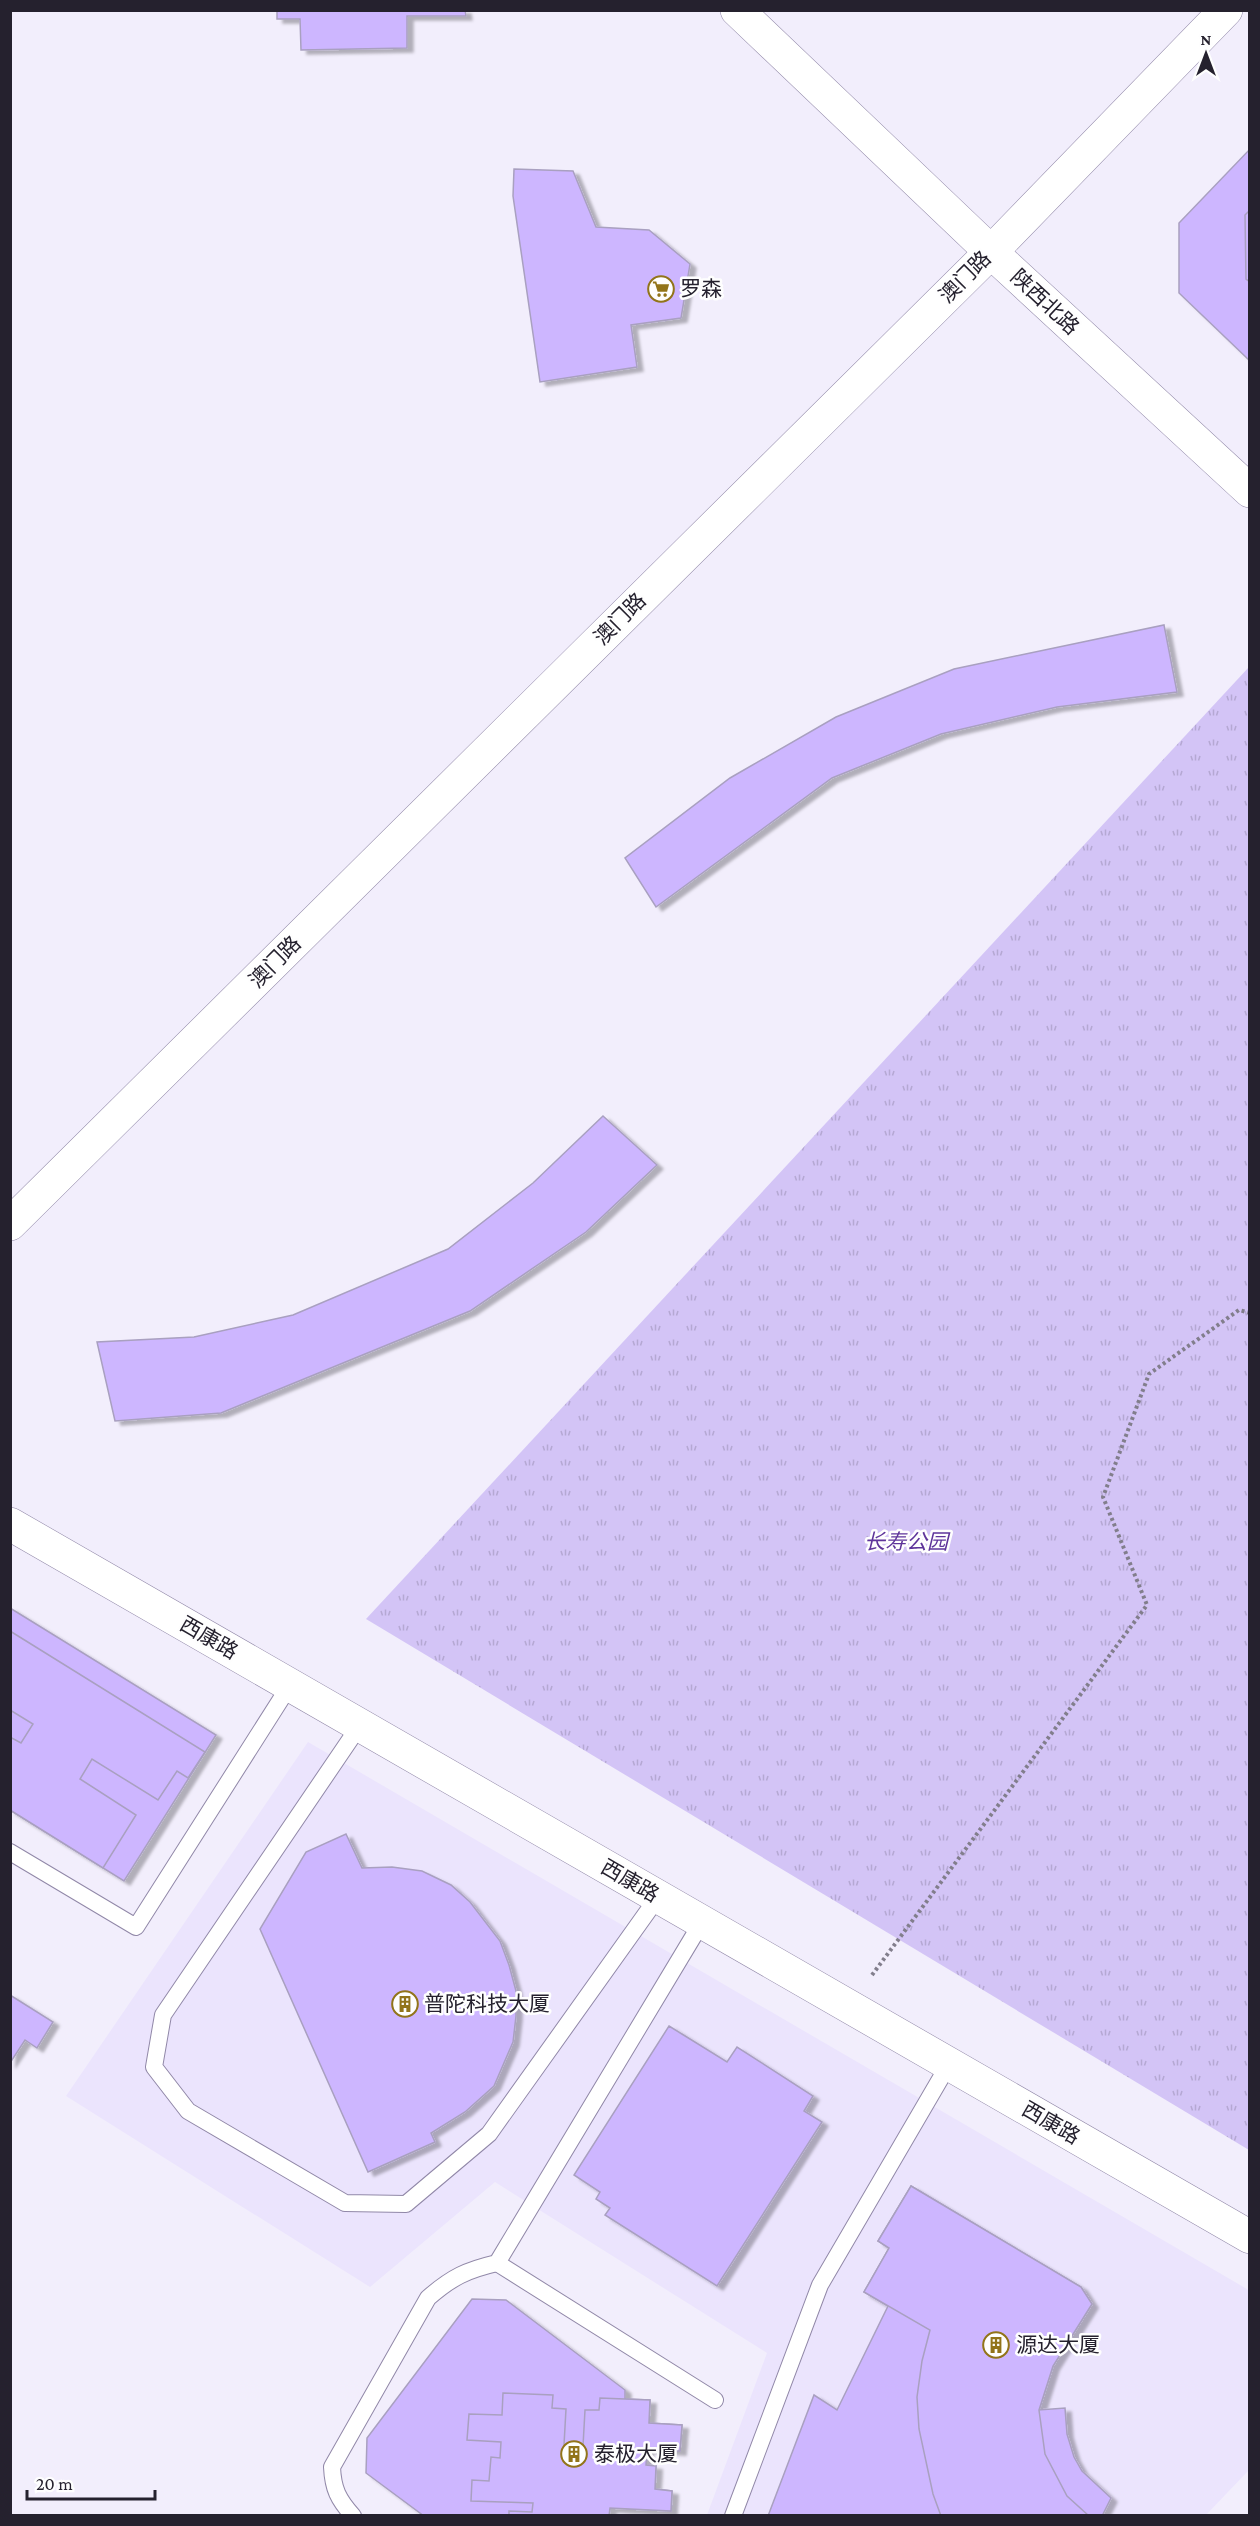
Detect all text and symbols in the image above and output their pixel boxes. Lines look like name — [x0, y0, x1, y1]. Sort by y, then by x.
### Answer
north arrow — [1176, 24, 1236, 84]
text: N — [1201, 31, 1212, 48]
street label: 澳门路 — [934, 246, 996, 308]
street label: 陕西北路 — [1006, 265, 1084, 339]
supermarket icon: 罗森 — [646, 274, 676, 304]
place label: 罗森 — [680, 277, 722, 301]
street label: 澳门路 — [589, 588, 651, 650]
street label: 澳门路 — [244, 931, 306, 993]
park label: 长寿公园 — [864, 1530, 951, 1554]
street label: 西康路 — [176, 1612, 242, 1664]
street label: 西康路 — [597, 1855, 663, 1907]
building icon: 普陀科技大厦 — [390, 1989, 420, 2019]
place label: 普陀科技大厦 — [424, 1992, 550, 2016]
street label: 西康路 — [1018, 2097, 1084, 2149]
building icon: 源达大厦 — [981, 2330, 1011, 2360]
place label: 源达大厦 — [1016, 2333, 1100, 2357]
building icon: 泰极大厦 — [559, 2439, 589, 2469]
place label: 泰极大厦 — [594, 2442, 678, 2466]
scale bar — [27, 2463, 154, 2501]
text: 20 m — [36, 2474, 73, 2494]

